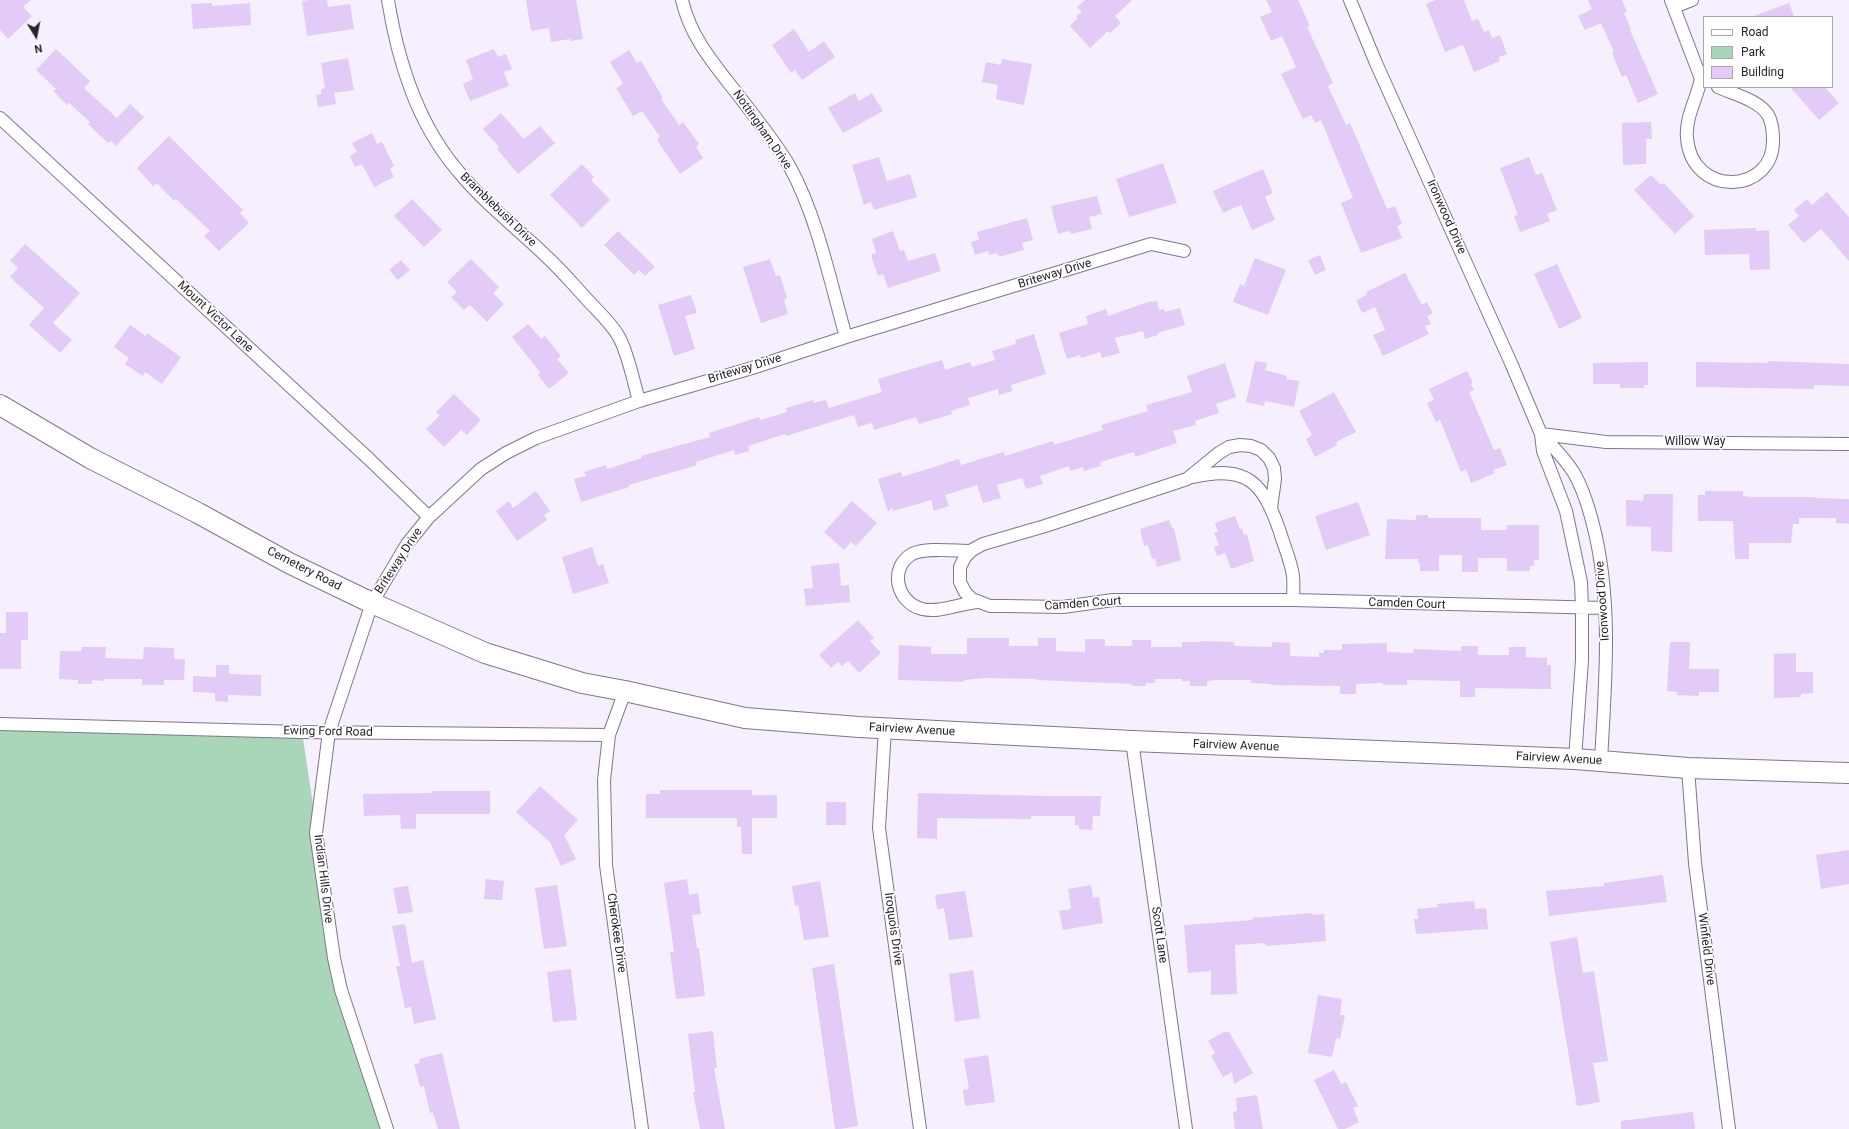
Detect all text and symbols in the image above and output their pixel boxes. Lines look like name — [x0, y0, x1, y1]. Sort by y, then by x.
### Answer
north arrow — [16, 16, 56, 56]
legend — [1703, 16, 1833, 88]
text: Road — [1741, 25, 1769, 39]
text: N — [33, 41, 43, 55]
text: Park — [1741, 45, 1765, 59]
text: Building — [1741, 65, 1784, 79]
street label: Nottingham Drive — [729, 88, 795, 172]
street label: Bramblebush Drive — [457, 170, 539, 250]
street label: Ironwood Drive — [1423, 177, 1469, 257]
street label: Briteway Drive — [1017, 256, 1093, 292]
street label: Mount Victor Lane — [174, 278, 256, 356]
street label: Briteway Drive — [707, 351, 783, 387]
street label: Willow Way — [1665, 435, 1725, 449]
street label: Briteway Drive — [372, 525, 426, 597]
street label: Cemetery Road — [264, 544, 344, 594]
street label: Ironwood Drive — [1593, 561, 1613, 641]
street label: Camden Court — [1044, 594, 1122, 614]
street label: Camden Court — [1368, 595, 1446, 613]
street label: Fairview Avenue — [868, 721, 956, 739]
street label: Ewing Ford Road — [283, 724, 373, 740]
street label: Fairview Avenue — [1193, 737, 1279, 755]
street label: Fairview Avenue — [1515, 750, 1603, 768]
street label: Indian Hills Drive — [310, 834, 336, 924]
street label: Cherokee Drive — [603, 892, 629, 974]
street label: Iroquois Drive — [881, 892, 905, 966]
street label: Scott Lane — [1148, 906, 1170, 964]
street label: Winfield Drive — [1694, 912, 1718, 986]

